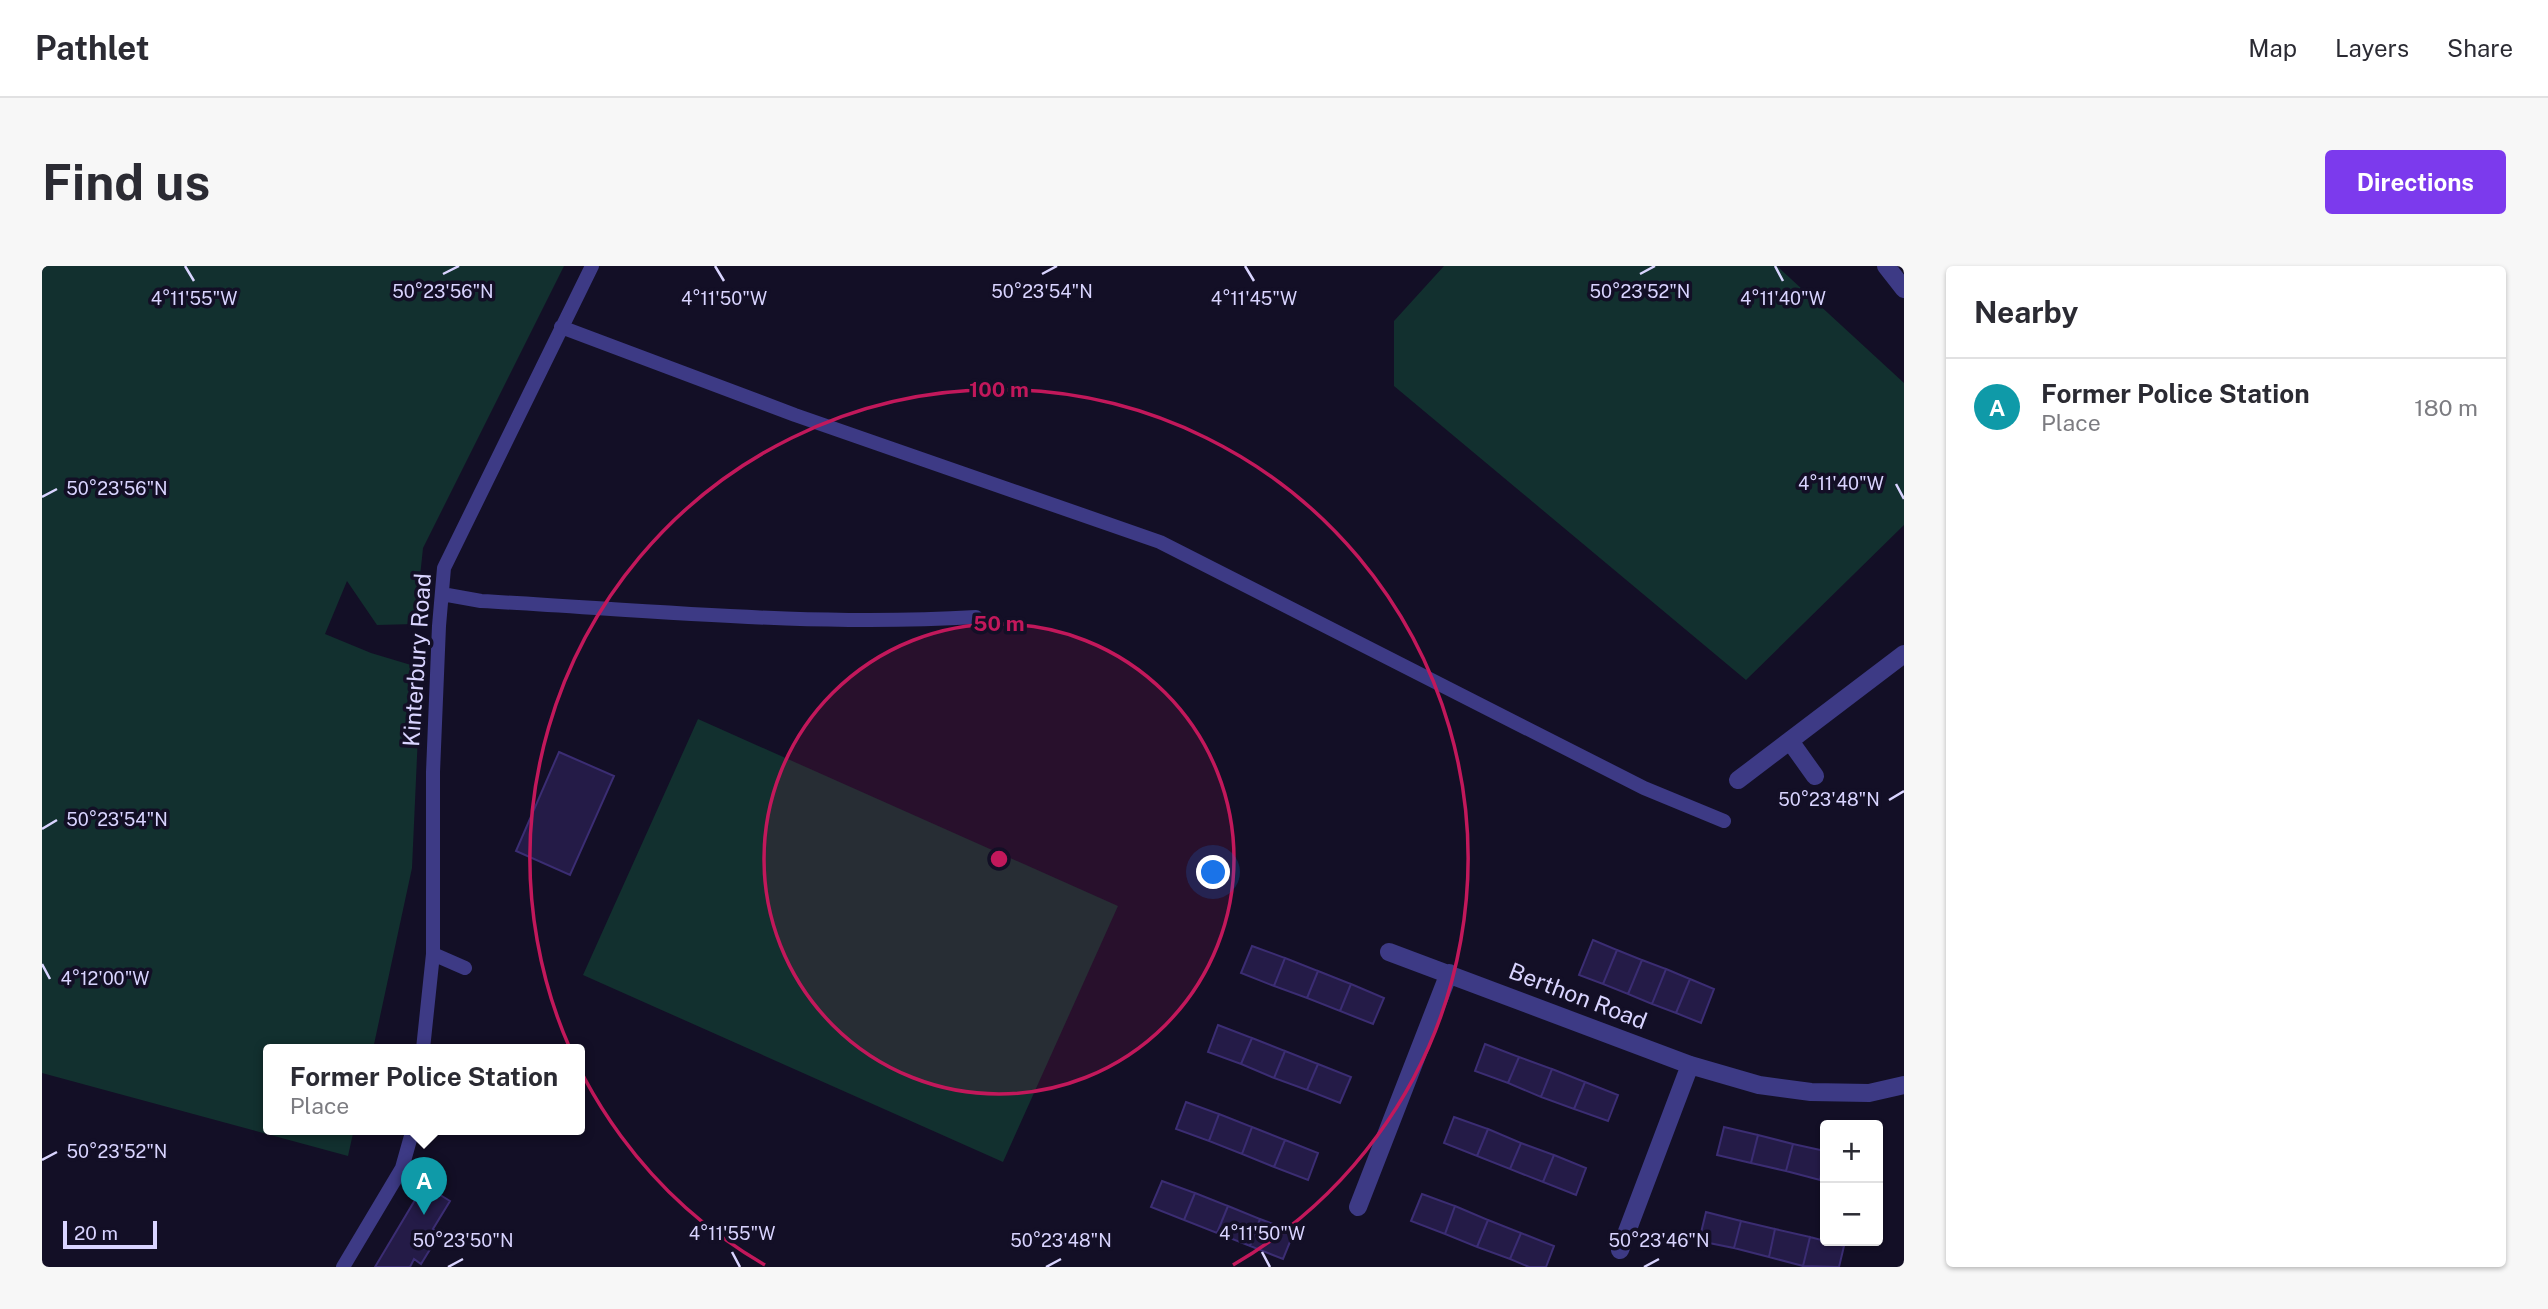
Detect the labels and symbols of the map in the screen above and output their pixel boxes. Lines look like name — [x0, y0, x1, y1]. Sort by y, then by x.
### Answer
text: 50°23'56"N — [392, 281, 494, 302]
text: 50°23'54"N — [991, 281, 1093, 302]
text: 50°23'52"N — [1590, 281, 1690, 302]
text: 4°11'55"W — [151, 288, 237, 309]
text: 4°11'50"W — [681, 288, 767, 309]
text: 4°11'45"W — [1211, 288, 1297, 309]
text: 4°11'40"W — [1740, 288, 1826, 309]
text: 100 m — [969, 377, 1029, 402]
text: 4°11'40"W — [1798, 473, 1884, 494]
text: 50°23'56"N — [66, 478, 168, 499]
street label: Kinterbury Road — [397, 572, 436, 748]
text: 50 m — [973, 611, 1025, 636]
text: 50°23'48"N — [1778, 789, 1880, 810]
text: 50°23'54"N — [66, 809, 168, 830]
centre of rings — [987, 847, 1011, 871]
your location — [1196, 855, 1230, 889]
street label: Berthon Road — [1505, 957, 1651, 1034]
text: 4°12'00"W — [61, 968, 149, 989]
text: 50°23'52"N — [67, 1141, 167, 1162]
pin: A — [401, 1157, 447, 1215]
scale bar — [63, 1218, 158, 1250]
text: 4°11'55"W — [689, 1223, 775, 1244]
text: 4°11'50"W — [1219, 1223, 1305, 1244]
text: 50°23'50"N — [412, 1230, 514, 1251]
text: 50°23'48"N — [1010, 1230, 1112, 1251]
text: 50°23'46"N — [1608, 1230, 1710, 1251]

